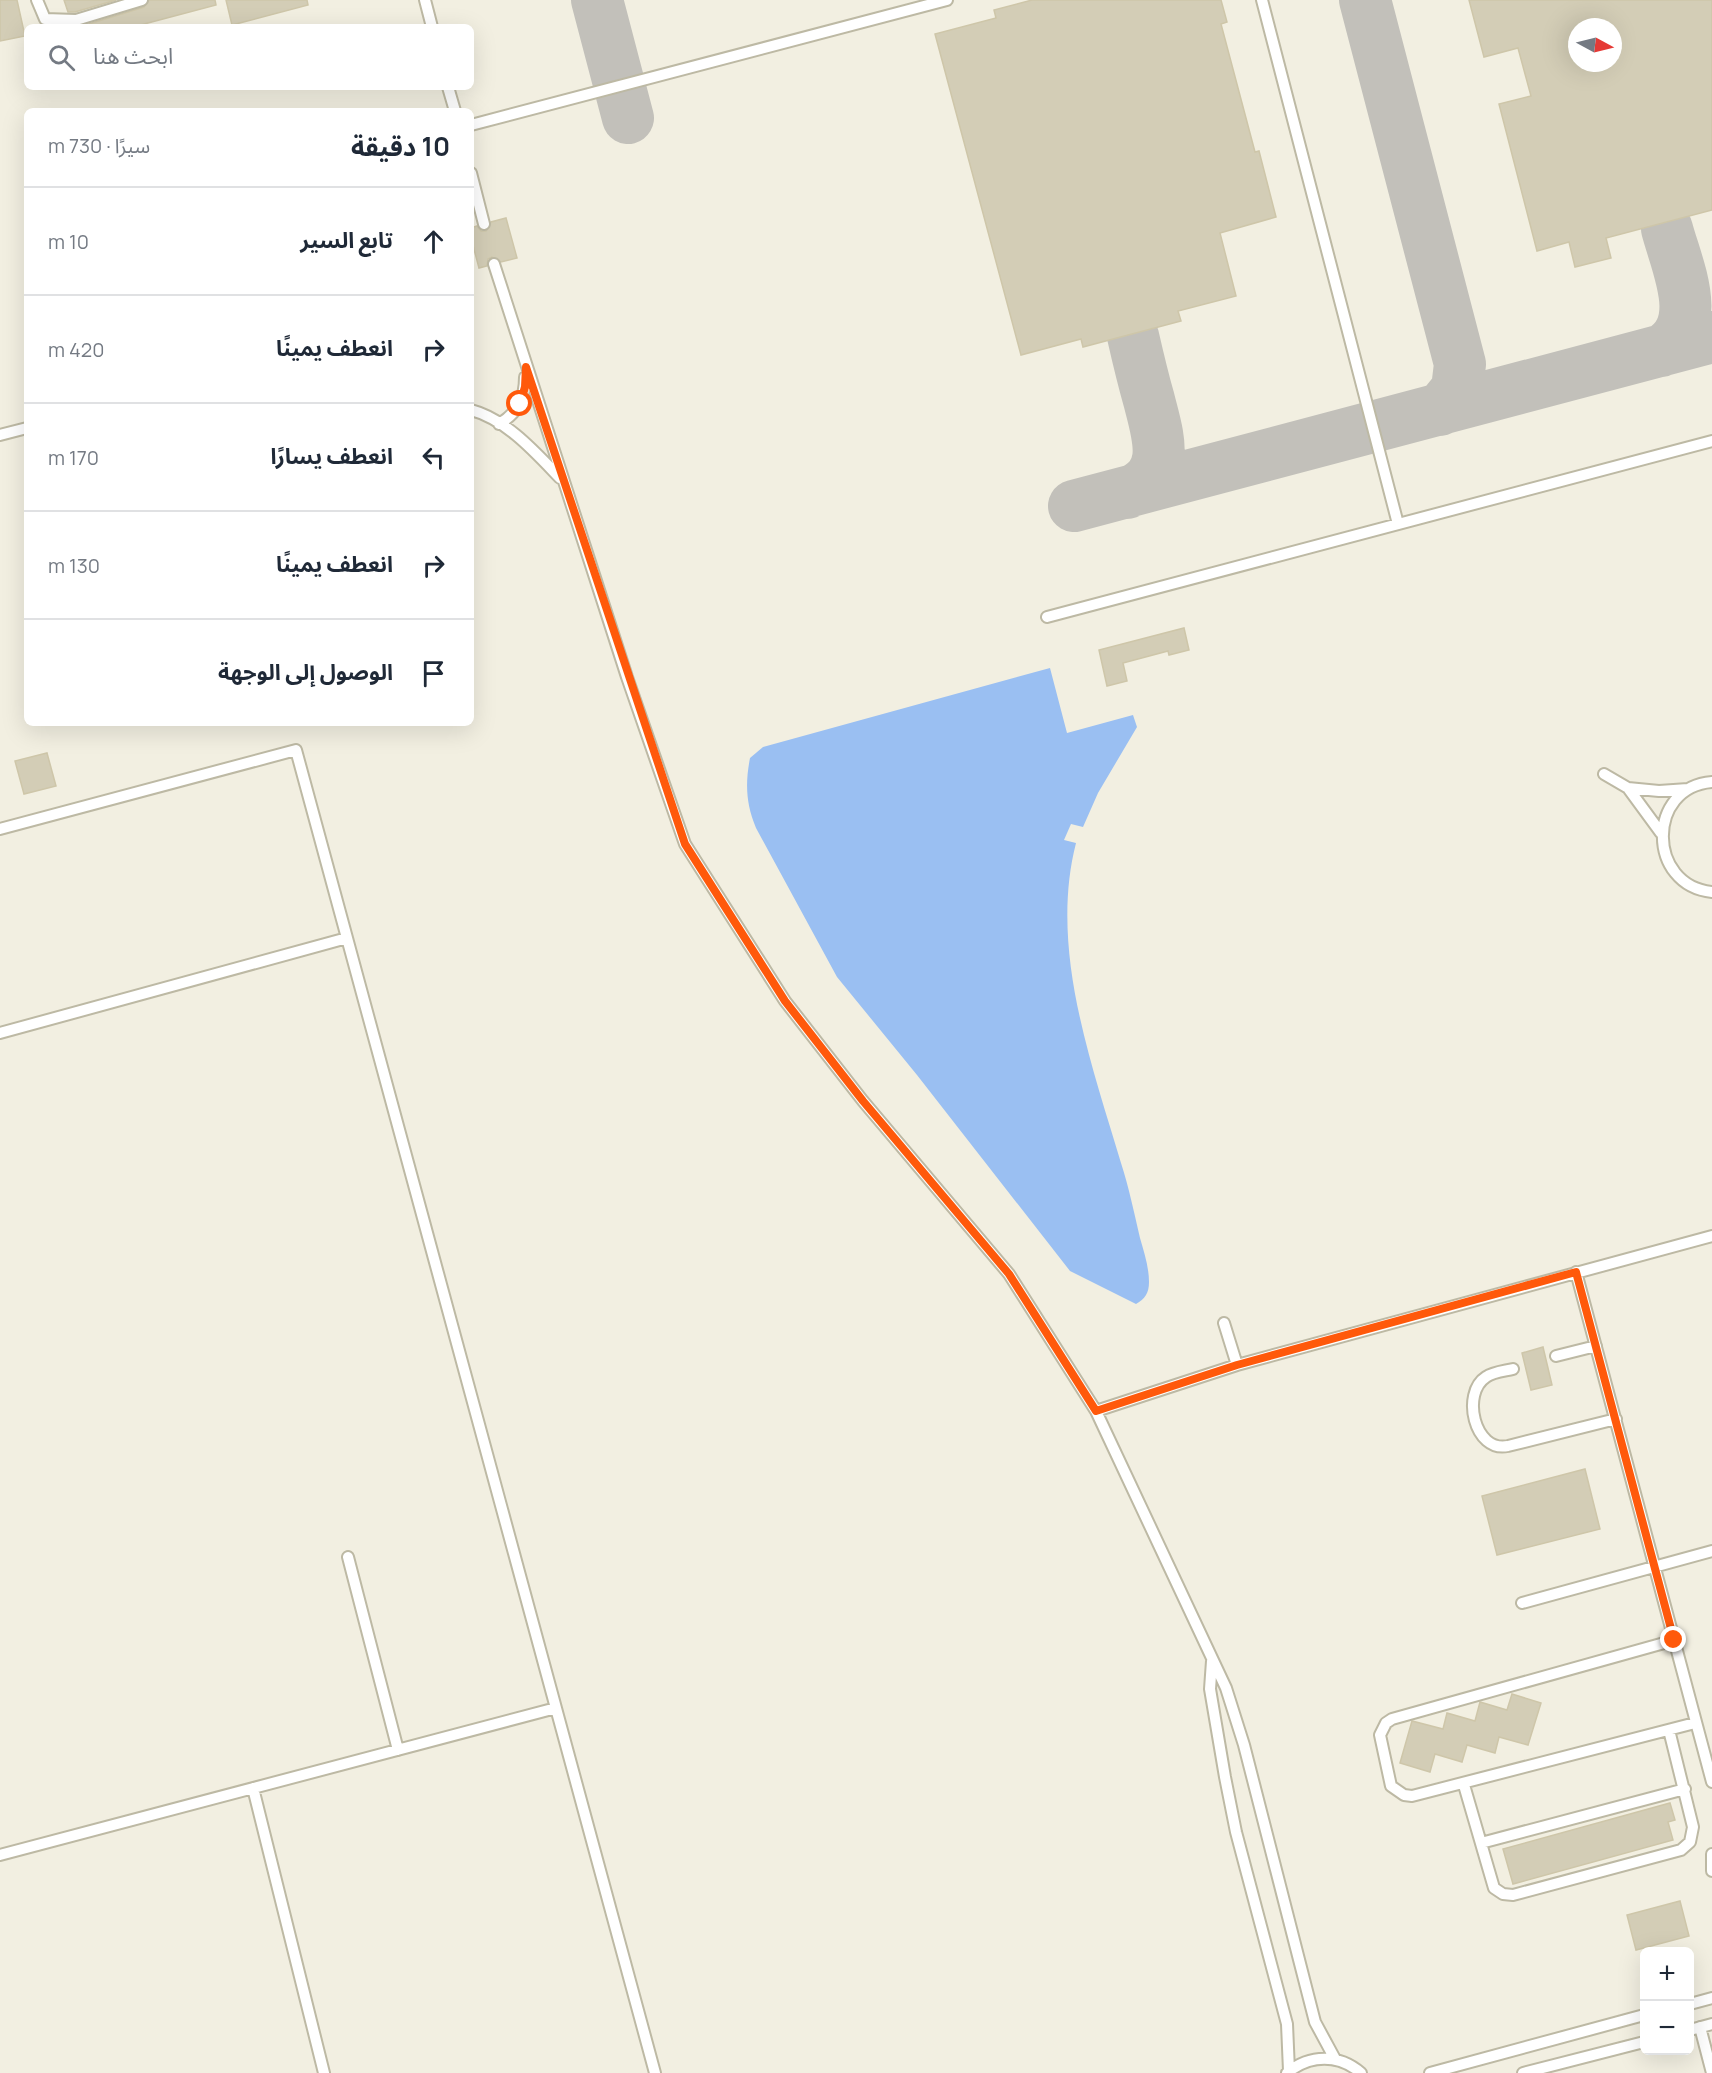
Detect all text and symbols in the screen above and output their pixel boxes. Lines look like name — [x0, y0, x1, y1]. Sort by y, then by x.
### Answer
north arrow — [1568, 18, 1622, 72]
search box — [24, 24, 474, 90]
icon: search — [45, 41, 78, 74]
text: ابحث هنا — [93, 41, 173, 71]
text: 10 دقيقة — [351, 128, 450, 164]
text: سيرًا · 730 m — [48, 132, 150, 159]
text: تابع السير — [300, 225, 393, 255]
icon: ahead — [417, 225, 450, 258]
text: 10 m — [48, 228, 89, 255]
text: انعطف يمينًا — [276, 333, 393, 363]
icon: right — [417, 333, 450, 366]
text: 420 m — [48, 336, 104, 363]
route start — [506, 390, 532, 416]
text: انعطف يسارًا — [270, 441, 393, 471]
icon: left — [417, 441, 450, 474]
text: 170 m — [48, 444, 99, 471]
text: انعطف يمينًا — [276, 549, 393, 579]
icon: right — [417, 549, 450, 582]
text: 130 m — [48, 552, 100, 579]
text: الوصول إلى الوجهة — [218, 657, 393, 687]
icon: arrive — [417, 657, 450, 690]
route end — [1660, 1626, 1686, 1652]
map controls — [1640, 1947, 1694, 2055]
button: + — [1640, 1947, 1694, 2001]
button: − — [1640, 2001, 1694, 2055]

